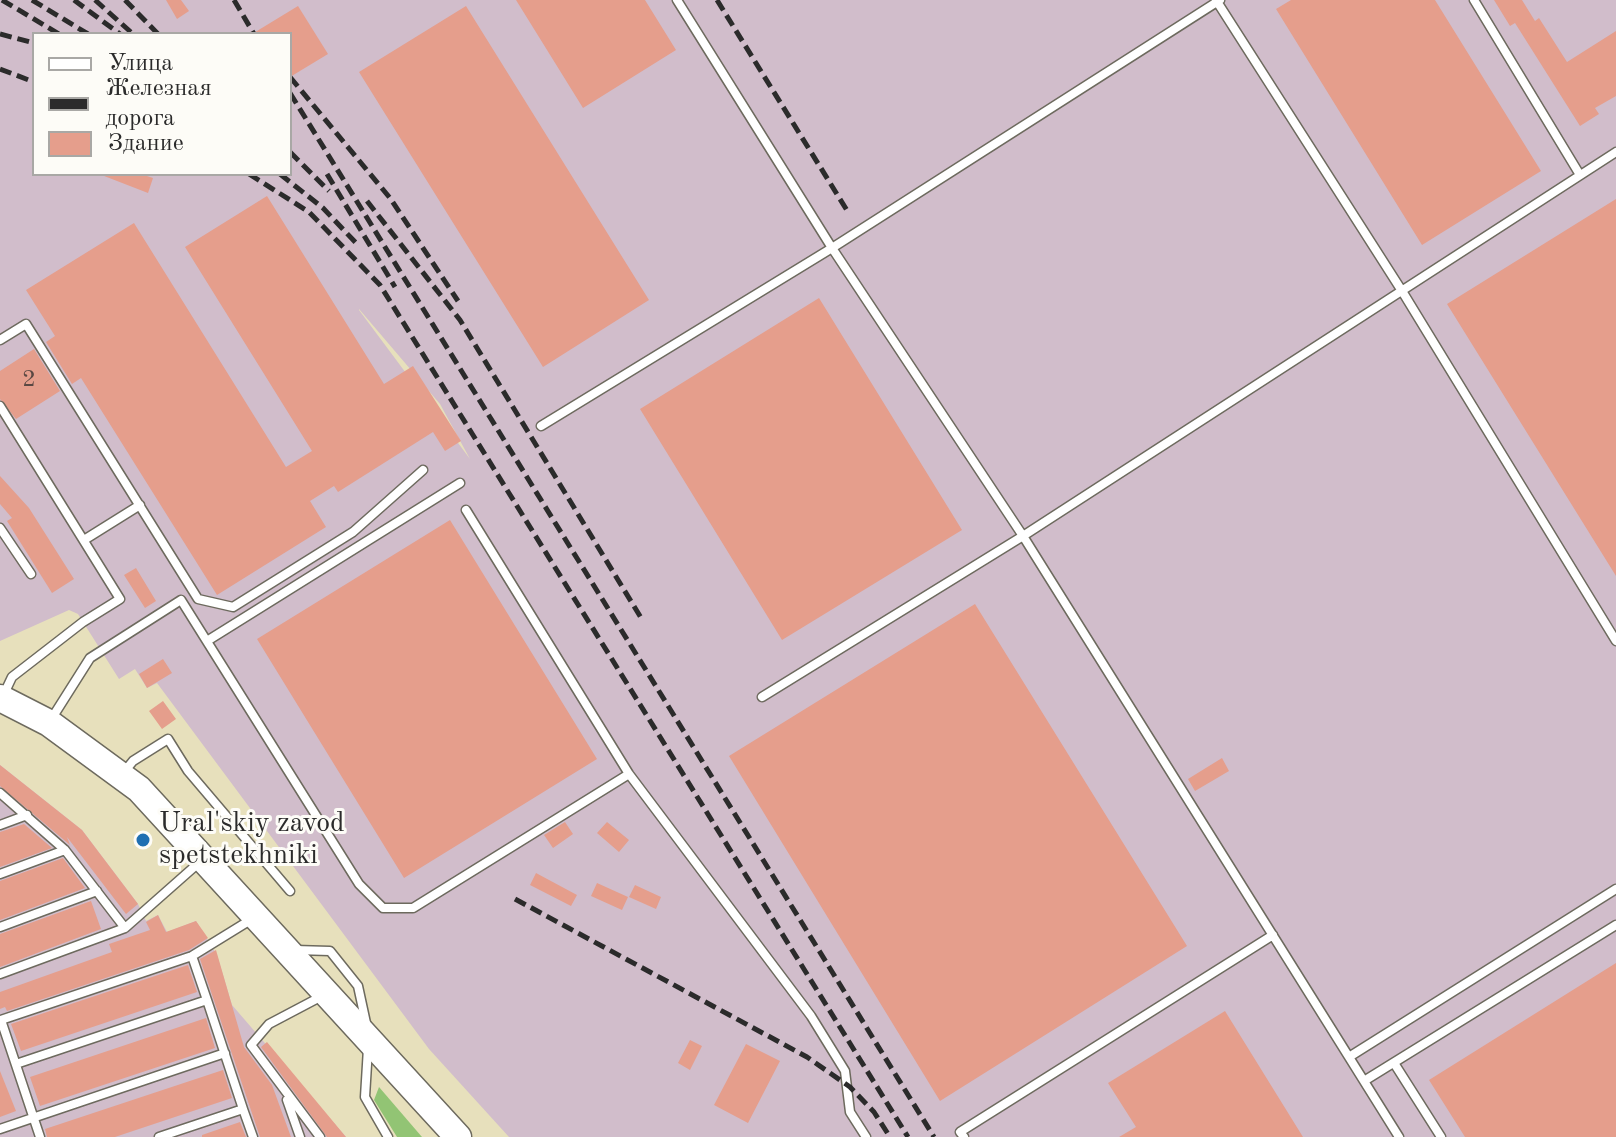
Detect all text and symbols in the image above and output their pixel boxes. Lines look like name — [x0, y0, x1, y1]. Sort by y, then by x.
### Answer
legend — [32, 32, 292, 176]
text: Улица — [108, 52, 173, 76]
text: Железная дорога — [105, 77, 212, 131]
text: Здание — [108, 132, 184, 156]
house number: 2 — [22, 366, 36, 394]
place label: Ural'skiy zavod spetstekhniki — [159, 807, 345, 873]
marker: Ural'skiy zavod spetstekhniki — [134, 831, 152, 849]

